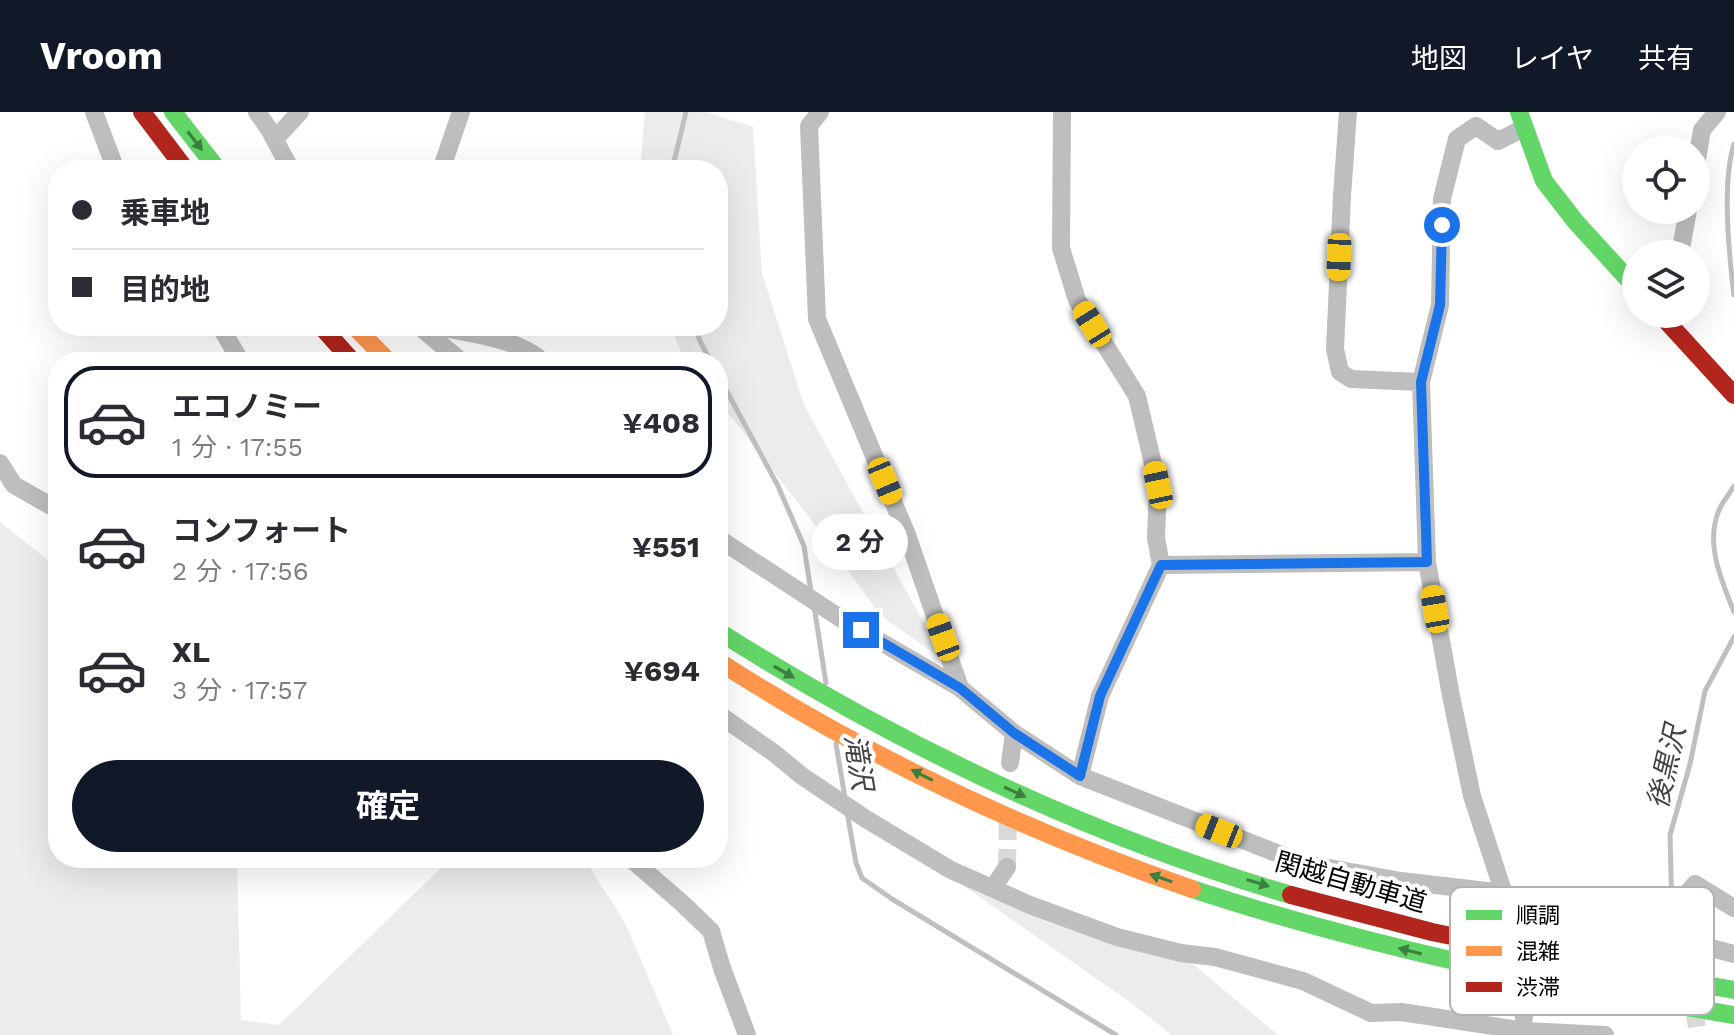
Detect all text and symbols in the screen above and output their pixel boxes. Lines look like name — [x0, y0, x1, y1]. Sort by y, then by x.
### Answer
text: Vroom — [40, 34, 163, 78]
text: 地図 — [1411, 42, 1467, 75]
text: レイヤ — [1511, 42, 1594, 75]
text: 共有 — [1638, 42, 1694, 75]
one-way arrow — [187, 131, 203, 151]
map controls — [1622, 136, 1710, 328]
button: locate — [1622, 136, 1710, 224]
text: 乗車地 — [120, 195, 210, 230]
route start — [1424, 207, 1460, 243]
car — [1326, 233, 1352, 281]
button: layers — [1622, 240, 1710, 328]
text: 目的地 — [120, 272, 210, 307]
car — [1069, 297, 1115, 351]
icon: car — [76, 386, 148, 458]
text: エコノミー — [172, 389, 322, 424]
text: ¥408 — [623, 405, 700, 440]
text: 1 分 · 17:55 — [172, 432, 303, 462]
car — [865, 454, 905, 508]
car — [1141, 459, 1175, 511]
icon: car — [76, 510, 148, 582]
text: コンフォート — [172, 513, 351, 548]
callout: 2 分 — [813, 514, 909, 570]
text: 2 分 — [836, 527, 884, 557]
text: ¥551 — [632, 529, 700, 564]
text: 2 分 · 17:56 — [172, 556, 308, 586]
car — [1419, 583, 1451, 635]
car — [924, 610, 962, 664]
route end — [843, 612, 879, 648]
icon: car — [76, 634, 148, 706]
text: XL — [172, 634, 210, 669]
text: ¥694 — [624, 653, 700, 688]
one-way arrow — [773, 665, 795, 679]
text: 3 分 · 17:57 — [172, 675, 307, 705]
water label: 後黒沢 — [1641, 719, 1693, 812]
water label: 滝沢 — [838, 732, 880, 796]
button: 確定 — [72, 760, 704, 852]
one-way arrow — [911, 769, 934, 782]
one-way arrow — [1003, 785, 1026, 799]
car — [1192, 811, 1246, 851]
street label: 関越自動車道 — [1272, 846, 1430, 918]
one-way arrow — [1149, 871, 1173, 883]
one-way arrow — [1246, 877, 1270, 890]
legend — [1450, 887, 1714, 1015]
text: 順調 — [1516, 903, 1560, 928]
text: 混雑 — [1516, 939, 1560, 964]
one-way arrow — [1398, 945, 1423, 957]
text: 渋滞 — [1516, 975, 1560, 1000]

